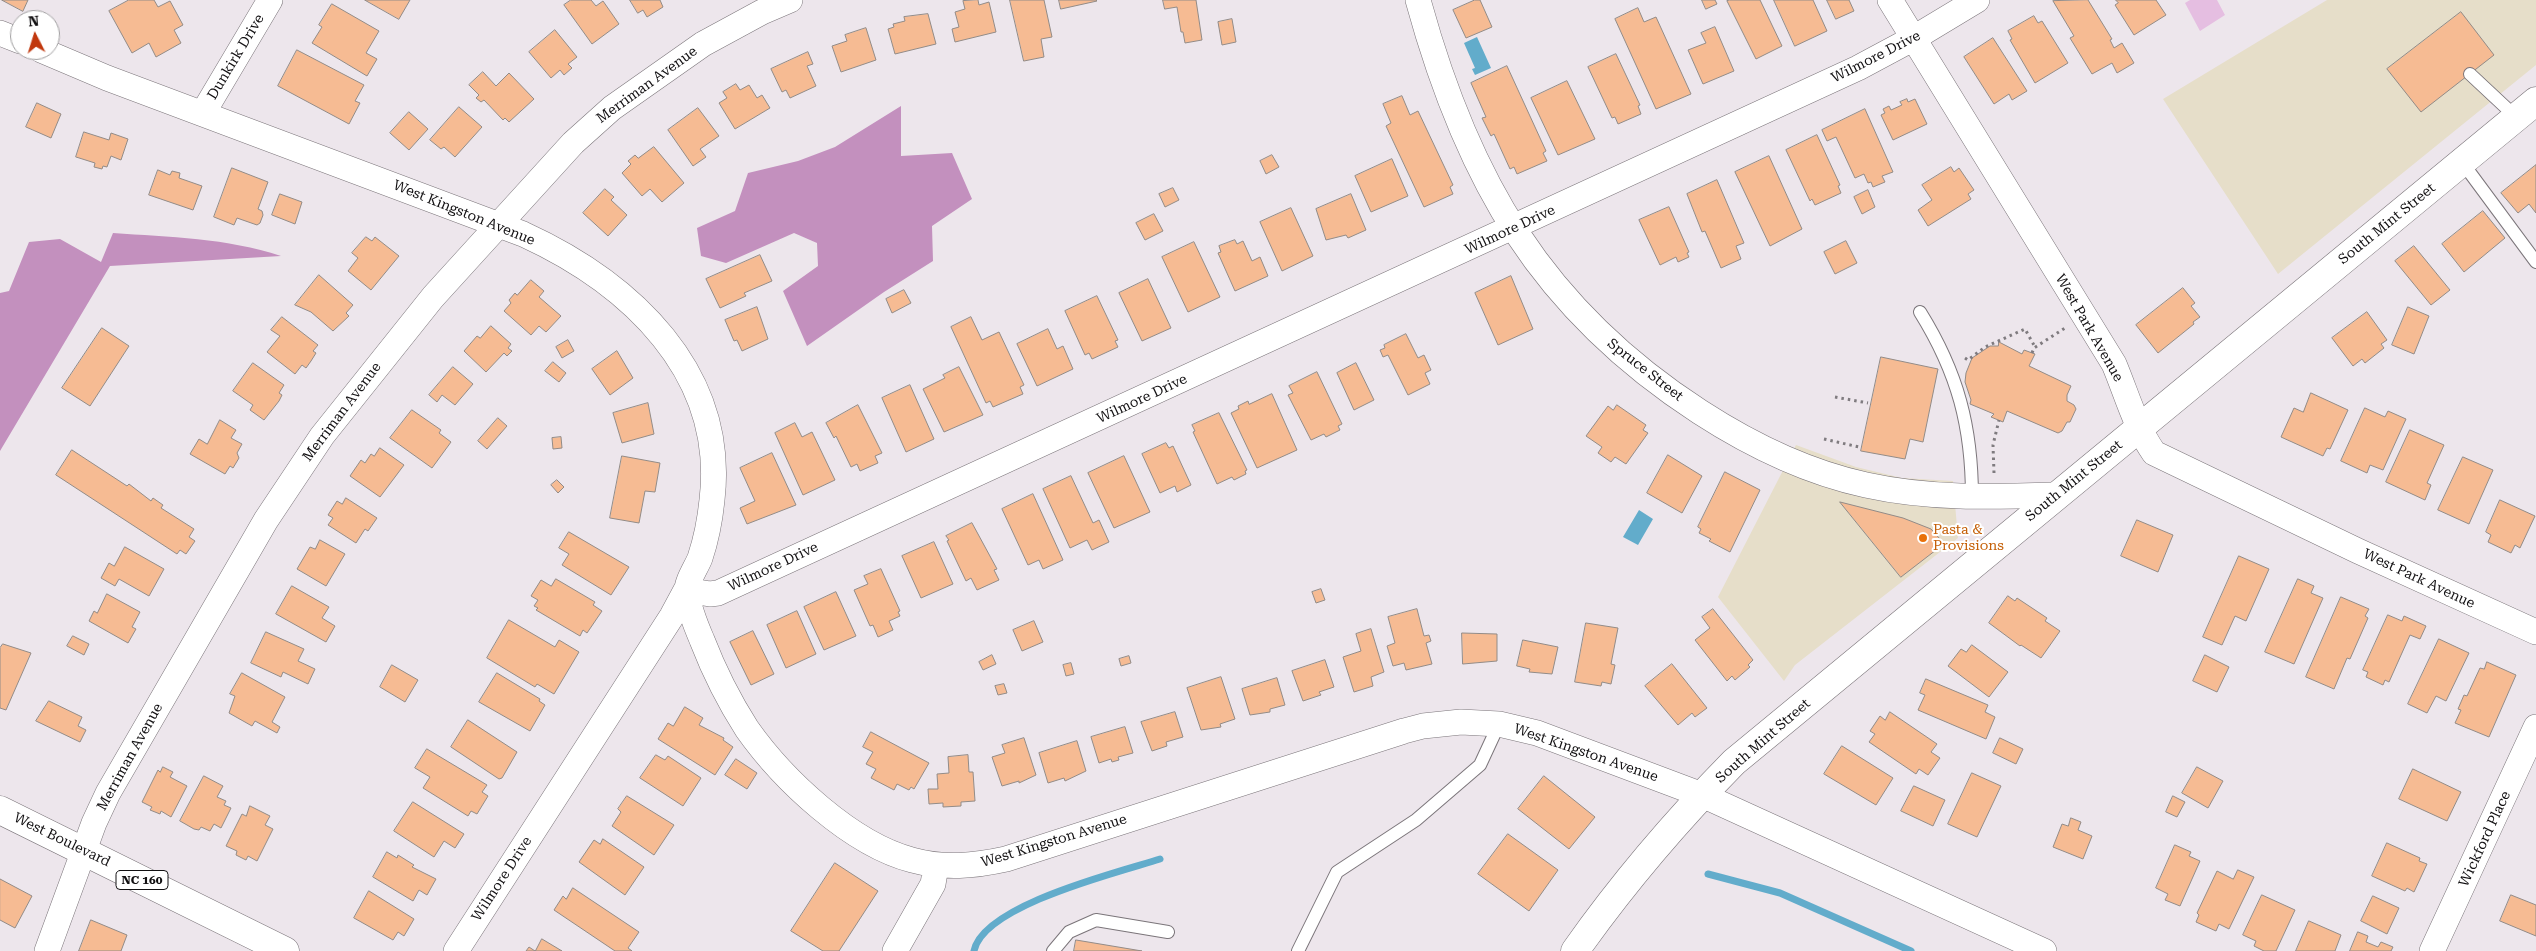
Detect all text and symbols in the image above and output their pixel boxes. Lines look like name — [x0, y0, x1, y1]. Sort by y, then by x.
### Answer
north arrow — [10, 10, 60, 60]
street label: Dunkirk Drive — [204, 11, 268, 103]
text: N — [28, 13, 40, 29]
street label: Wilmore Drive — [1829, 27, 1923, 87]
street label: Merriman Avenue — [594, 43, 700, 127]
street label: West Kingston Avenue — [391, 177, 537, 249]
street label: South Mint Street — [2335, 180, 2439, 268]
street label: Wilmore Drive — [1462, 202, 1558, 258]
street label: West Park Avenue — [2051, 271, 2127, 385]
street label: Spruce Street — [1604, 335, 1686, 405]
street label: Merriman Avenue — [299, 359, 385, 465]
street label: Wilmore Drive — [1094, 371, 1190, 427]
street label: South Mint Street — [2022, 437, 2126, 525]
place label: Pasta & Provisions — [1933, 522, 2004, 554]
marker: Pasta & Provisions — [1917, 532, 1929, 544]
street label: Wilmore Drive — [725, 539, 821, 595]
street label: West Park Avenue — [2360, 546, 2478, 612]
street label: South Mint Street — [1712, 695, 1814, 787]
street label: Merriman Avenue — [94, 700, 166, 814]
street label: West Kingston Avenue — [1512, 720, 1660, 786]
street label: Wickford Place — [2456, 789, 2514, 889]
street label: West Boulevard — [11, 809, 113, 871]
street label: West Kingston Avenue — [979, 811, 1129, 871]
street label: Wilmore Drive — [468, 833, 536, 925]
road number: NC 160 — [116, 870, 168, 890]

